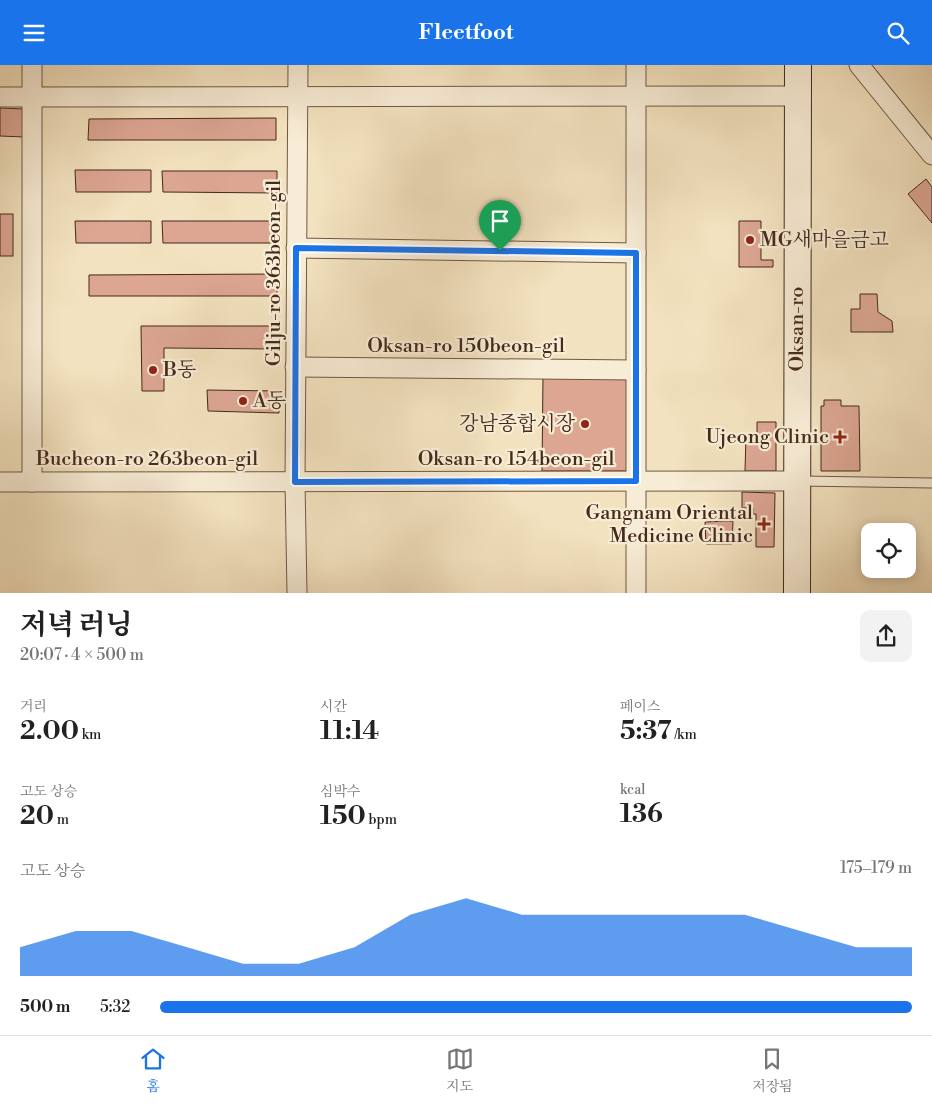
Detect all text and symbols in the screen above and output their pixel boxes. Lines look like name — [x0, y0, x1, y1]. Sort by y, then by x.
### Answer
icon: menu — [20, 19, 48, 47]
text: Fleetfoot — [418, 19, 514, 46]
icon: search — [884, 19, 912, 47]
street label: Gilju-ro 363beon-gil — [262, 180, 287, 366]
pin — [479, 200, 521, 251]
icon: arrive — [486, 207, 514, 235]
place label: MG새마을금고 — [760, 228, 889, 253]
marker: MG새마을금고 — [744, 234, 756, 246]
street label: Oksan-ro — [785, 286, 810, 372]
street label: Oksan-ro 150beon-gil — [367, 334, 565, 359]
place label: B동 — [162, 358, 196, 383]
marker: B동 — [147, 364, 159, 376]
place label: A동 — [252, 389, 286, 414]
marker: A동 — [237, 395, 249, 407]
place label: 강남종합시장 — [459, 412, 576, 437]
marker: 강남종합시장 — [579, 418, 591, 430]
place label: Ujeong Clinic — [706, 425, 829, 450]
marker: Ujeong Clinic — [833, 430, 847, 444]
street label: Bucheon-ro 263beon-gil — [35, 447, 258, 472]
street label: Oksan-ro 154beon-gil — [418, 447, 614, 472]
place label: Gangnam Oriental Medicine Clinic — [585, 501, 753, 549]
marker: Gangnam Oriental Medicine Clinic — [757, 517, 771, 531]
map controls — [861, 523, 916, 578]
button: locate — [861, 523, 916, 578]
text: 저녁 러닝 — [20, 608, 133, 643]
button: share — [860, 610, 912, 662]
text: 20:07 · 4 × 500 m — [20, 645, 144, 665]
text: 거리 — [20, 698, 47, 716]
text: 시간 — [320, 698, 347, 716]
text: 페이스 — [620, 698, 661, 716]
text: 2.00 — [20, 716, 79, 747]
text: 11:14 — [320, 716, 379, 747]
text: 5:37 — [620, 716, 672, 747]
text: km — [79, 726, 101, 744]
text: /km — [672, 726, 697, 744]
text: kcal — [620, 781, 645, 799]
text: 고도 상승 — [20, 783, 77, 801]
text: 심박수 — [320, 783, 361, 801]
text: 136 — [620, 799, 663, 830]
text: 20 — [20, 801, 54, 832]
text: 150 — [320, 801, 366, 832]
text: m — [54, 811, 69, 829]
text: bpm — [366, 811, 397, 829]
text: 175–179 m — [840, 858, 912, 878]
text: 고도 상승 — [20, 861, 85, 881]
text: 500 m — [20, 997, 70, 1017]
text: 5:32 — [100, 997, 130, 1017]
tab: 홈 — [139, 1045, 167, 1096]
tab: 지도 — [446, 1045, 474, 1096]
tab: 저장됨 — [752, 1045, 793, 1096]

